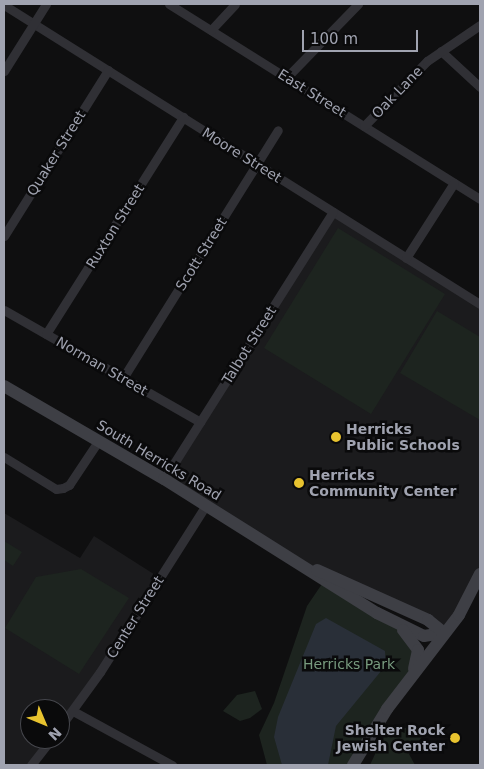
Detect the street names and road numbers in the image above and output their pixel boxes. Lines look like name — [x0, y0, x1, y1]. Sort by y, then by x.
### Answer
street label: Oak Lane — [368, 62, 426, 122]
street label: East Street — [275, 65, 349, 121]
street label: Quaker Street — [23, 107, 89, 199]
street label: Moore Street — [199, 124, 285, 186]
street label: Ruxton Street — [82, 181, 148, 271]
street label: Scott Street — [172, 214, 230, 294]
street label: Talbot Street — [218, 303, 280, 387]
street label: Norman Street — [53, 333, 151, 399]
street label: South Herricks Road — [94, 416, 224, 504]
street label: Center Street — [103, 573, 167, 661]

